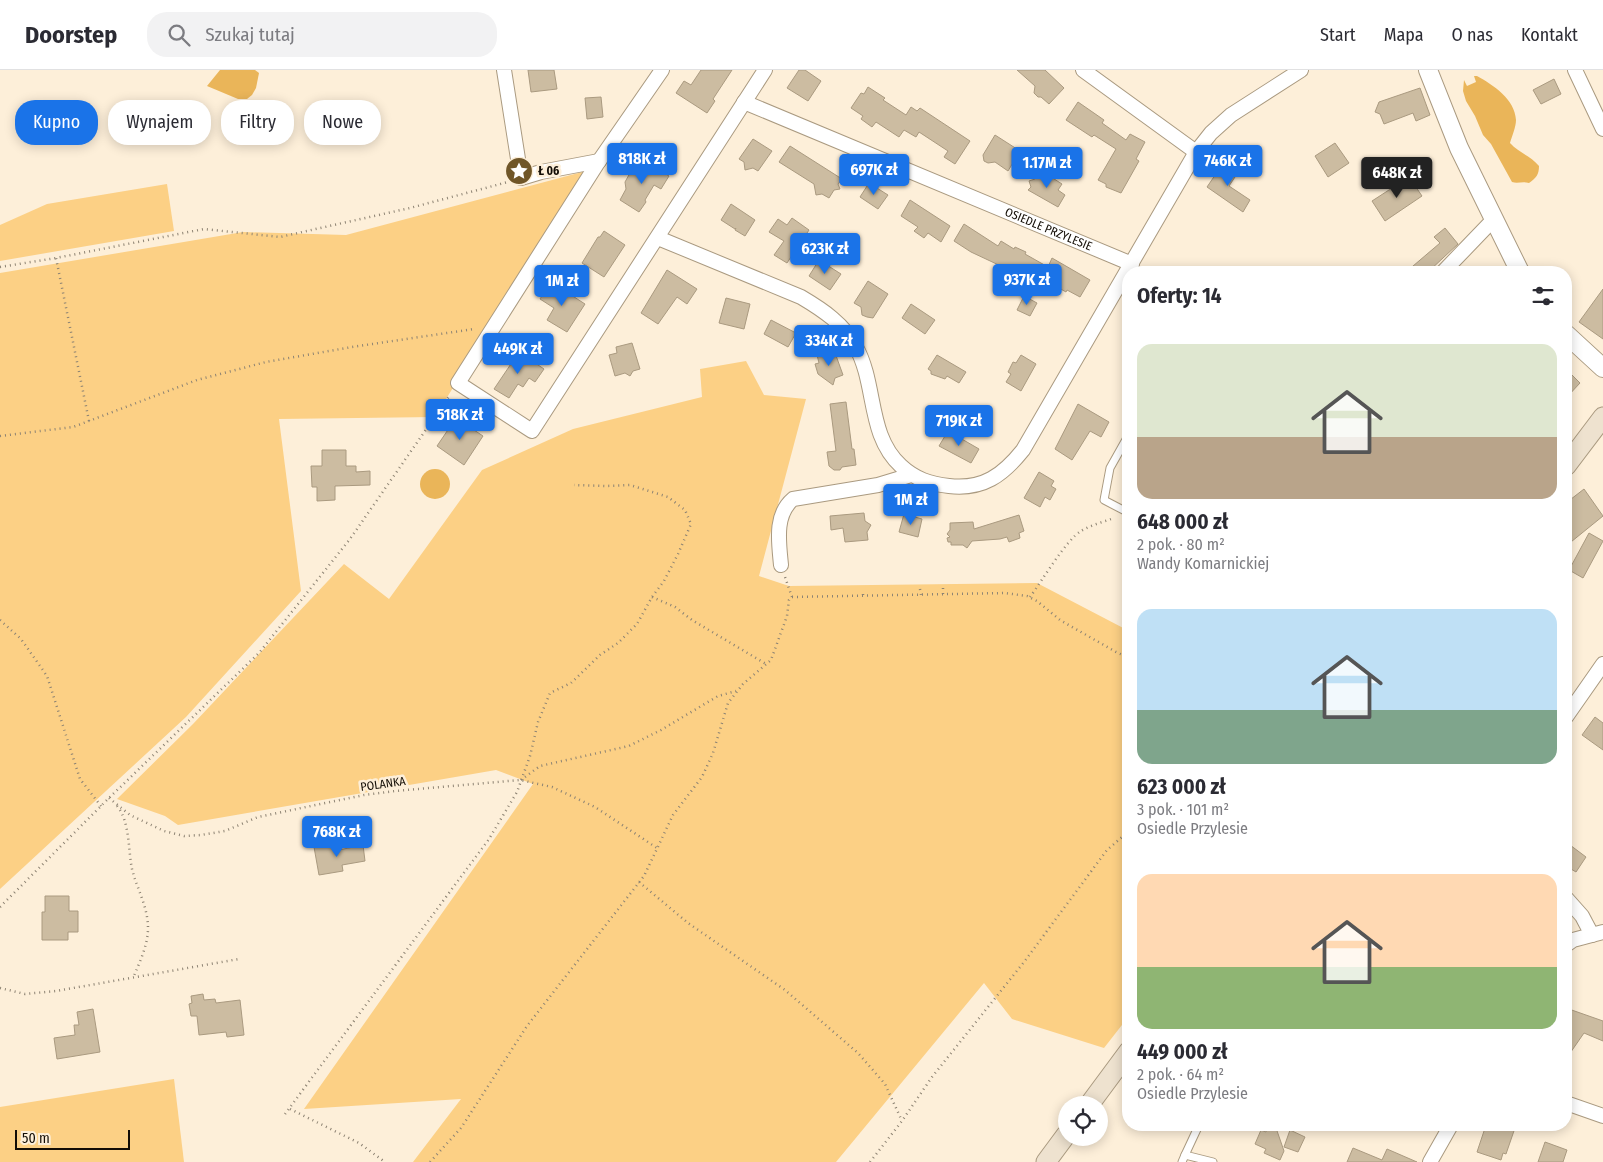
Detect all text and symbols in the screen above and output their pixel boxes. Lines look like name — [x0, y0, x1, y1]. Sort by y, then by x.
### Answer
search box — [147, 12, 497, 57]
text: Doorstep — [25, 21, 117, 49]
icon: search — [165, 21, 193, 49]
text: Szukaj tutaj — [205, 23, 295, 46]
text: Start — [1320, 24, 1356, 46]
text: Mapa — [1384, 24, 1424, 46]
text: O nas — [1452, 24, 1493, 46]
text: Kontakt — [1521, 24, 1578, 46]
chip: Kupno — [15, 100, 98, 145]
chip: Wynajem — [108, 100, 211, 145]
chip: Filtry — [221, 100, 294, 145]
chip: Nowe — [304, 100, 381, 145]
pin: 818K zł — [596, 142, 688, 185]
pin: 746K zł — [1182, 144, 1274, 187]
pin: 1.17M zł — [995, 146, 1099, 189]
text: 818K zł — [618, 149, 666, 168]
text: 746K zł — [1204, 151, 1252, 170]
text: 1.17M zł — [1022, 153, 1072, 172]
pin: 697K zł — [828, 154, 920, 196]
place icon: Ł 06 — [504, 156, 534, 186]
pin: 648K zł — [1351, 156, 1443, 199]
text: 697K zł — [850, 160, 898, 179]
text: 648K zł — [1372, 163, 1422, 182]
place label: Ł 06 — [538, 164, 559, 178]
street label: OSIEDLE PRZYLESIE — [1003, 205, 1094, 254]
pin: 623K zł — [779, 232, 871, 275]
text: 623K zł — [801, 239, 849, 258]
pin: 1M zł — [527, 264, 597, 307]
pin: 937K zł — [981, 264, 1073, 306]
text: 937K zł — [1004, 270, 1050, 289]
text: 1M zł — [545, 271, 579, 290]
icon: filters — [1529, 282, 1557, 310]
text: Oferty: 14 — [1137, 283, 1222, 309]
pin: 334K zł — [783, 324, 875, 367]
text: 334K zł — [805, 331, 853, 350]
pin: 449K zł — [472, 332, 564, 375]
text: 449K zł — [494, 339, 542, 358]
icon: home — [1302, 377, 1392, 467]
pin: 518K zł — [414, 398, 506, 441]
pin: 719K zł — [913, 404, 1005, 447]
text: 518K zł — [437, 405, 483, 424]
text: 719K zł — [936, 411, 982, 430]
pin: 1M zł — [876, 484, 946, 526]
text: 1M zł — [894, 490, 928, 509]
text: 648 000 zł — [1137, 509, 1228, 535]
text: 2 pok. · 80 m² — [1137, 535, 1225, 554]
text: Wandy Komarnickiej — [1137, 554, 1269, 573]
icon: home — [1302, 642, 1392, 732]
street label: POLANKA — [360, 774, 407, 794]
text: 623 000 zł — [1137, 774, 1226, 800]
text: 3 pok. · 101 m² — [1137, 800, 1229, 819]
pin: 768K zł — [291, 816, 383, 858]
text: Osiedle Przylesie — [1137, 819, 1248, 838]
text: 768K zł — [313, 822, 361, 841]
icon: home — [1302, 907, 1392, 997]
text: 449 000 zł — [1137, 1039, 1228, 1065]
text: 2 pok. · 64 m² — [1137, 1065, 1224, 1084]
text: Osiedle Przylesie — [1137, 1084, 1248, 1103]
map controls — [1058, 1096, 1108, 1146]
button: locate — [1058, 1096, 1108, 1146]
scale bar — [15, 1127, 130, 1150]
text: 50 m — [22, 1130, 50, 1147]

